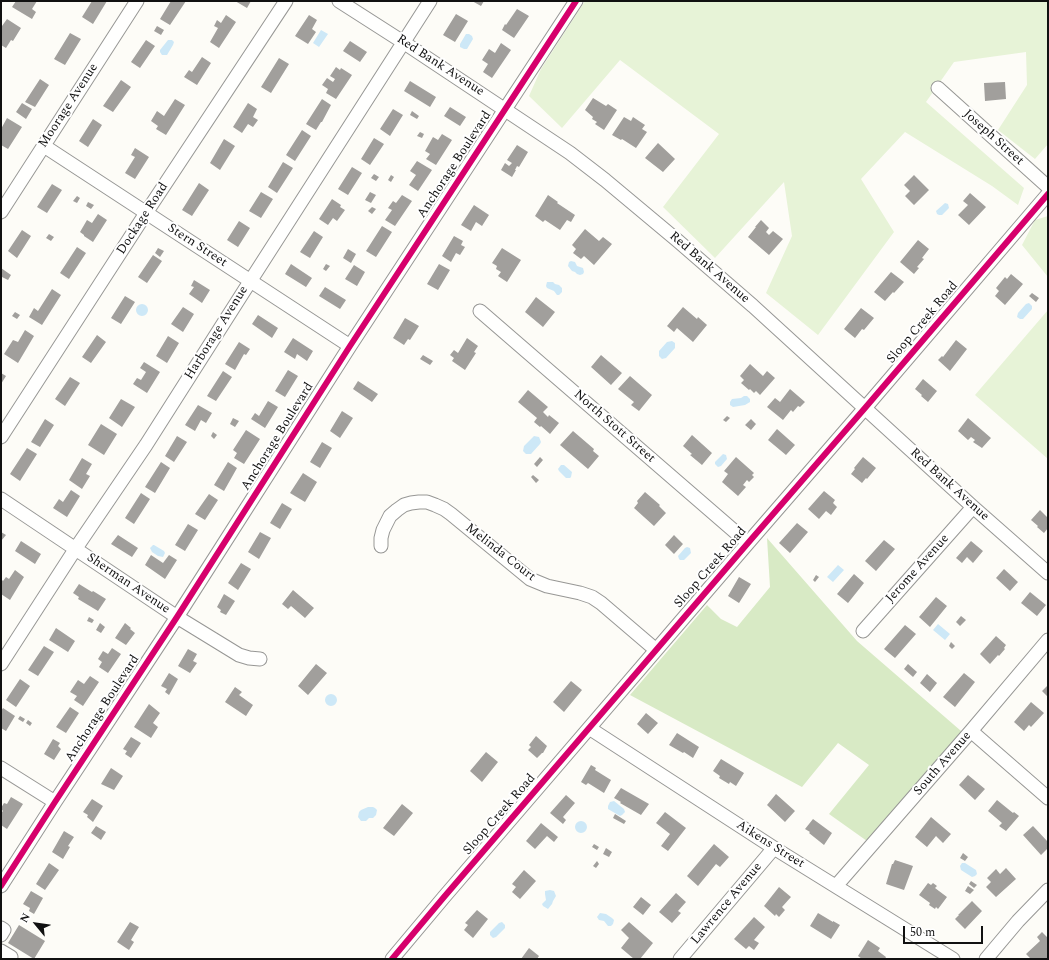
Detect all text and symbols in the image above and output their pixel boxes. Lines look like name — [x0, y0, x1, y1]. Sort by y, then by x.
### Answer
street label: Red Bank Avenue — [393, 32, 487, 100]
street label: Moorage Avenue — [36, 61, 102, 151]
street label: Joseph Street — [960, 107, 1026, 169]
street label: Anchorage Boulevard — [415, 109, 495, 221]
street label: Dockage Road — [114, 180, 172, 258]
street label: Stern Street — [164, 221, 230, 271]
street label: Red Bank Avenue — [666, 229, 752, 307]
street label: Sloop Creek Road — [884, 279, 962, 367]
street label: Harborage Avenue — [182, 283, 252, 383]
street label: Anchorage Boulevard — [238, 380, 318, 494]
street label: North Stott Street — [570, 387, 658, 467]
street label: Red Bank Avenue — [906, 445, 992, 525]
street label: Melinda Court — [462, 521, 538, 585]
street label: Sloop Creek Road — [672, 524, 750, 612]
street label: Jerome Avenue — [883, 531, 953, 607]
street label: Sherman Avenue — [83, 550, 173, 618]
street label: Anchorage Boulevard — [63, 653, 143, 765]
street label: South Avenue — [911, 729, 975, 799]
street label: Sloop Creek Road — [461, 771, 539, 859]
street label: Aikens Street — [733, 818, 807, 872]
street label: Lawrence Avenue — [688, 860, 766, 948]
north arrow — [16, 904, 56, 944]
text: N — [15, 910, 35, 926]
scale bar — [905, 918, 985, 944]
text: 50 m — [910, 923, 935, 942]

